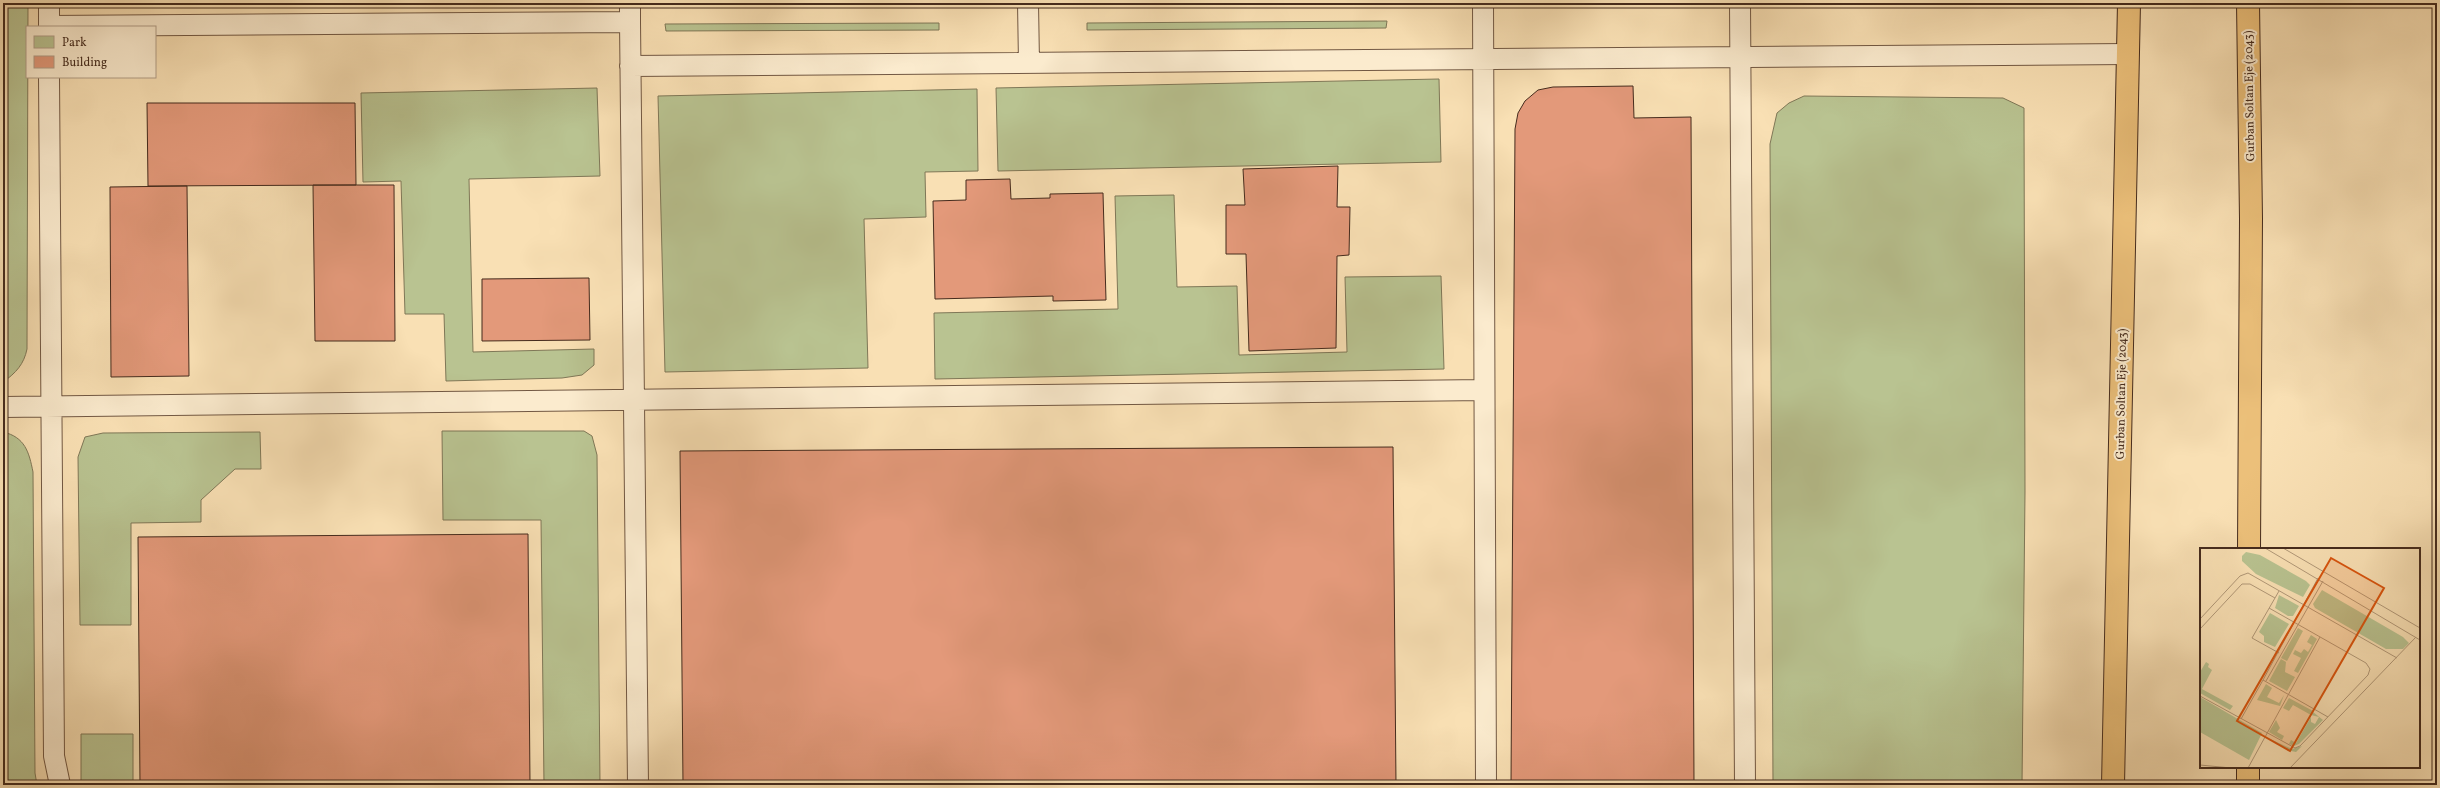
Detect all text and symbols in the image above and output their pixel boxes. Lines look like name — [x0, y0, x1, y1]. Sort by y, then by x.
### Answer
legend — [26, 26, 156, 78]
street label: Gurban Soltan Eje (2043) — [2241, 30, 2259, 161]
text: Park — [62, 35, 87, 51]
text: Building — [62, 55, 107, 71]
street label: Gurban Soltan Eje (2043) — [2113, 328, 2131, 459]
inset map — [2200, 548, 2420, 768]

